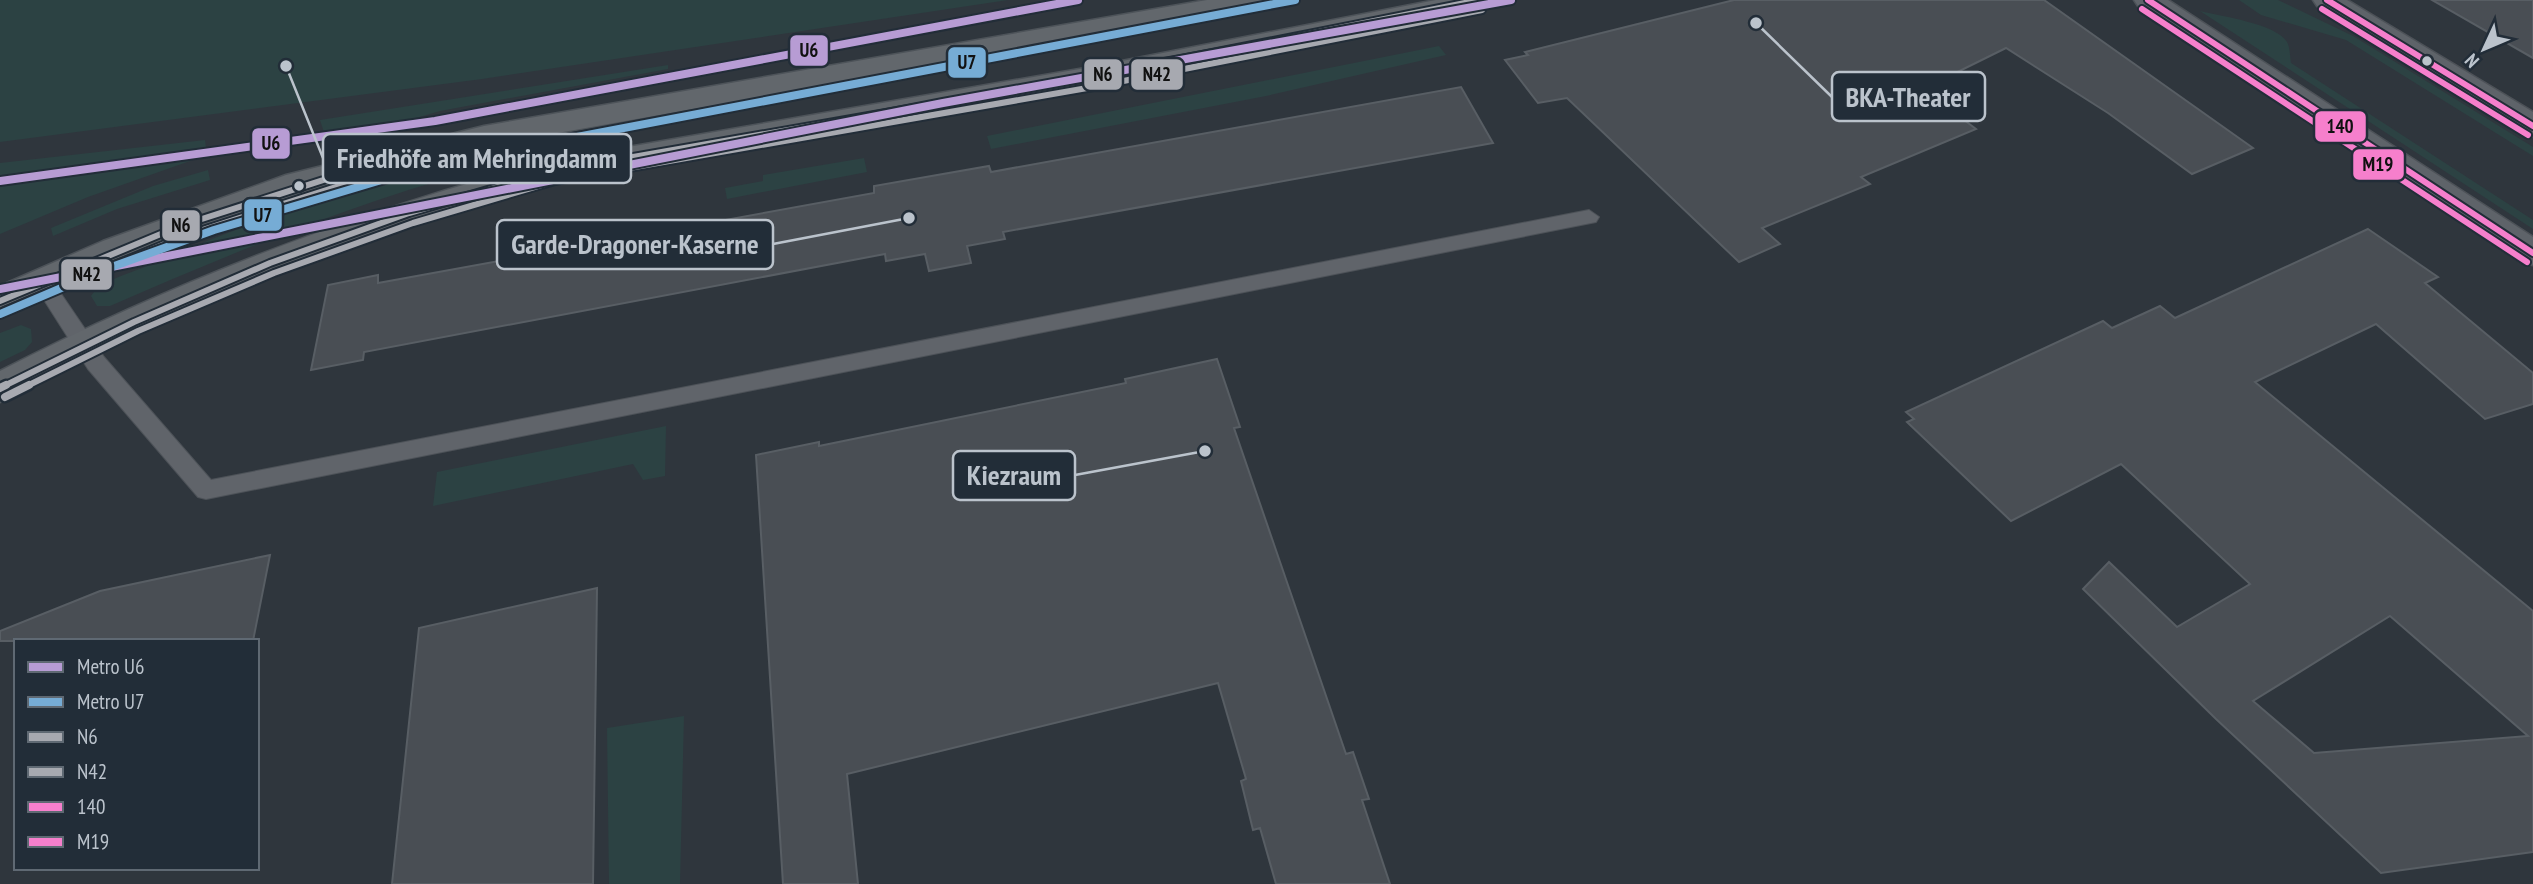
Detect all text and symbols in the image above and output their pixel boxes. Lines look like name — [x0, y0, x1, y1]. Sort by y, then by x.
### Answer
north arrow — [2449, 14, 2519, 84]
line badge: U6 — [789, 34, 829, 67]
text: U6 — [800, 38, 818, 62]
line badge: U7 — [947, 46, 987, 79]
text: N — [2460, 49, 2484, 73]
text: U7 — [958, 50, 976, 74]
unlabelled marker — [2420, 54, 2434, 68]
line badge: N6 — [1083, 58, 1123, 91]
line badge: N42 — [1130, 58, 1184, 91]
text: N6 — [1093, 62, 1113, 86]
text: N42 — [1143, 62, 1171, 86]
callout: BKA-Theater — [1832, 72, 1985, 121]
text: BKA-Theater — [1846, 78, 1971, 115]
line badge: 140 — [2314, 110, 2367, 143]
text: 140 — [2326, 114, 2354, 138]
line badge: U6 — [251, 127, 291, 160]
text: U6 — [262, 131, 280, 155]
callout: Friedhöfe am Mehringdamm — [323, 134, 631, 183]
text: Friedhöfe am Mehringdamm — [337, 139, 617, 176]
line badge: M19 — [2352, 148, 2405, 181]
text: M19 — [2363, 152, 2393, 176]
unlabelled marker — [292, 179, 306, 193]
line badge: U7 — [243, 198, 283, 232]
text: U7 — [254, 203, 272, 227]
line badge: N6 — [161, 209, 201, 242]
text: N6 — [171, 213, 191, 237]
callout: Garde-Dragoner-Kaserne — [497, 220, 773, 269]
text: Garde-Dragoner-Kaserne — [511, 225, 759, 262]
line badge: N42 — [60, 258, 113, 291]
text: N42 — [73, 262, 101, 286]
callout: Kiezraum — [953, 451, 1075, 500]
text: Kiezraum — [967, 456, 1061, 493]
legend — [14, 639, 259, 870]
text: Metro U6 — [77, 653, 145, 680]
text: Metro U7 — [77, 688, 145, 715]
text: N6 — [77, 723, 98, 750]
text: N42 — [77, 758, 107, 785]
text: 140 — [77, 793, 105, 820]
text: M19 — [77, 828, 109, 855]

